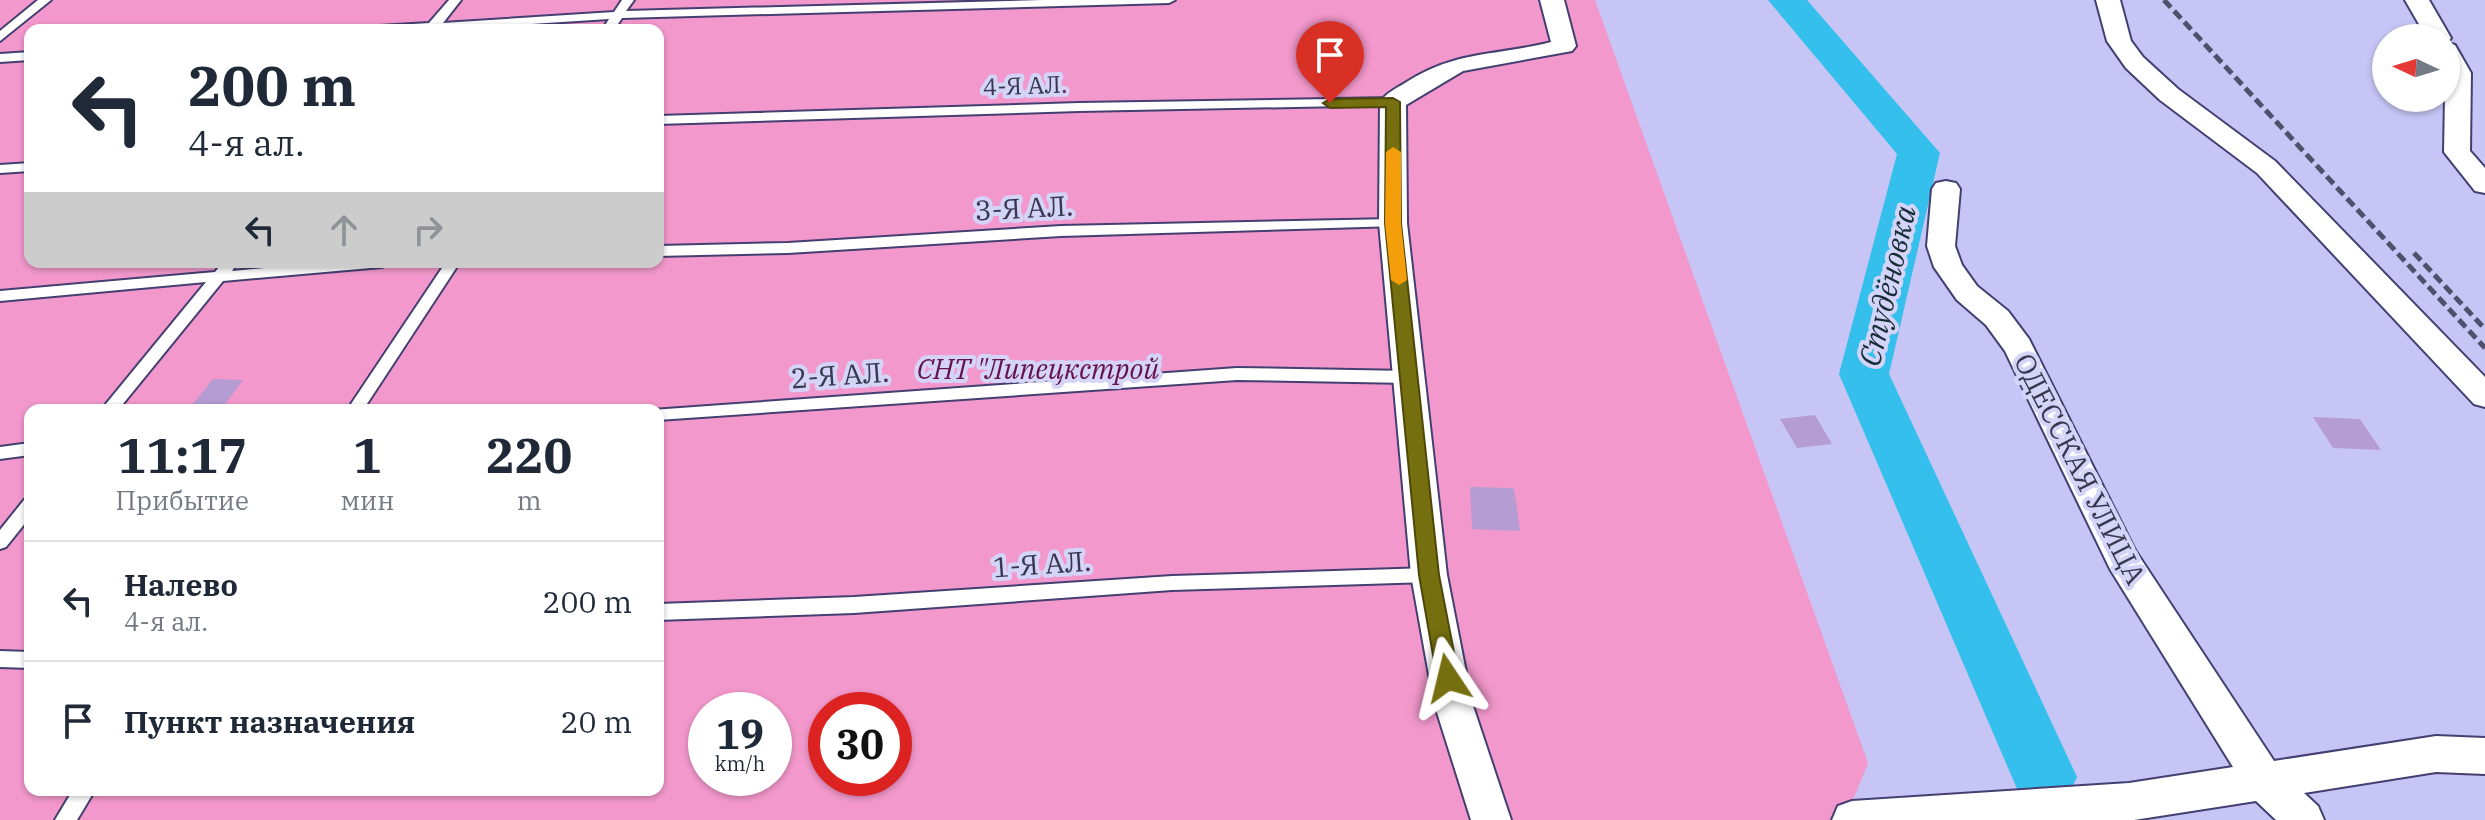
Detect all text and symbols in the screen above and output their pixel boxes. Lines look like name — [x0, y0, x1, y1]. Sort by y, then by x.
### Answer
pin — [1296, 21, 1364, 103]
north arrow — [2372, 24, 2460, 112]
map controls — [2372, 24, 2460, 112]
icon: arrive — [1308, 33, 1352, 77]
text: 200 m — [188, 49, 356, 121]
icon: left — [56, 56, 160, 160]
street label: 4-Я АЛ. — [982, 68, 1068, 102]
text: 4-я ал. — [188, 119, 305, 166]
street label: 3-Я АЛ. — [974, 186, 1074, 229]
water label: Студёновка — [1849, 201, 1924, 370]
icon: left — [238, 208, 282, 252]
icon: ahead — [322, 208, 366, 252]
icon: right — [406, 208, 450, 252]
street label: ОДЕССКАЯ УЛИЦА — [2006, 347, 2155, 591]
park label: СНТ "Липецкстрой — [917, 350, 1159, 387]
street label: 2-Я АЛ. — [790, 353, 890, 396]
text: 11:17 — [117, 424, 247, 486]
text: 1 — [353, 424, 382, 486]
text: 220 — [486, 424, 572, 486]
text: Прибытие — [116, 483, 249, 517]
text: мин — [341, 483, 394, 517]
text: m — [517, 483, 542, 517]
street label: 1-Я АЛ. — [992, 542, 1092, 585]
text: Налево — [124, 565, 238, 604]
icon: left — [56, 579, 100, 623]
text: 200 m — [542, 582, 632, 621]
text: 4-я ал. — [124, 604, 208, 638]
position arrow — [1406, 636, 1490, 720]
speed limit sign: 30 — [808, 692, 912, 796]
icon: arrive — [56, 699, 100, 743]
text: Пункт назначения — [124, 702, 415, 741]
text: 20 m — [560, 702, 632, 741]
text: 19 — [716, 708, 764, 760]
text: km/h — [715, 750, 765, 777]

